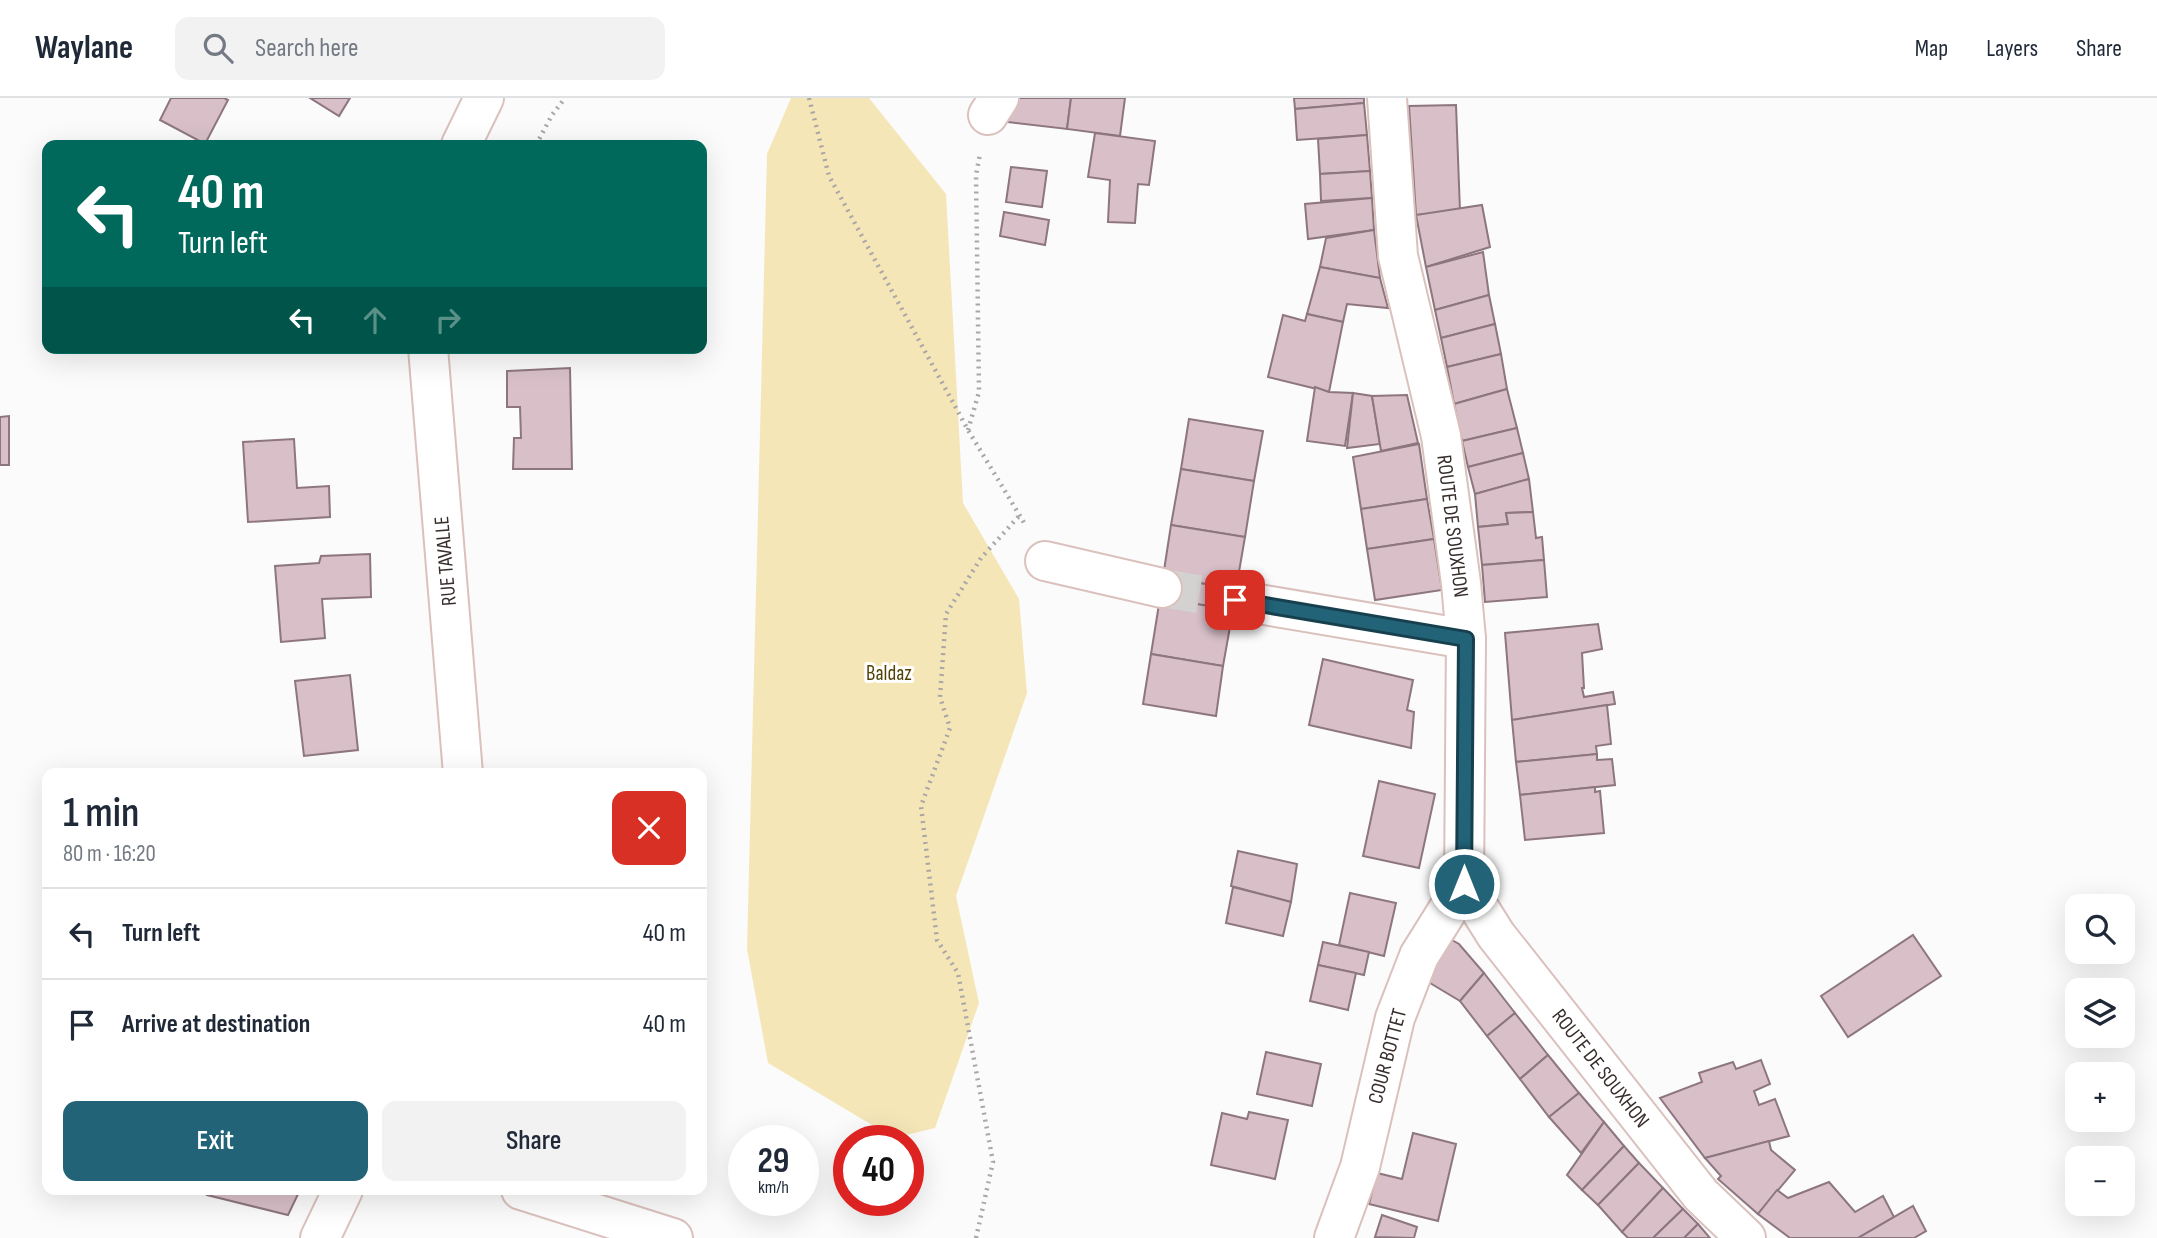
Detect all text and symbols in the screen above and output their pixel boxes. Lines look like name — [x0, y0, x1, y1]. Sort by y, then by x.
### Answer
search box — [175, 17, 665, 80]
text: Waylane — [35, 28, 133, 68]
icon: search — [199, 29, 237, 67]
text: Search here — [255, 33, 358, 64]
text: Map — [1915, 34, 1948, 63]
text: Layers — [1986, 34, 2038, 63]
text: Share — [2076, 34, 2122, 63]
text: 40 m — [178, 164, 264, 223]
icon: left — [63, 168, 154, 259]
text: Turn left — [178, 224, 268, 263]
icon: left — [283, 301, 321, 339]
icon: ahead — [356, 301, 394, 339]
icon: right — [429, 301, 467, 339]
street label: ROUTE DE SOUXHON — [1431, 453, 1474, 599]
street label: RUE TAVALLE — [429, 515, 462, 607]
pin — [1205, 570, 1265, 630]
icon: arrive — [1216, 581, 1254, 619]
park label: Baldaz — [866, 661, 912, 686]
text: 1 min — [63, 788, 139, 839]
button: close — [612, 791, 686, 865]
text: 80 m · 16:20 — [63, 840, 156, 868]
position arrow — [1427, 847, 1501, 921]
map controls — [2065, 894, 2135, 1216]
button: search — [2065, 894, 2135, 964]
icon: left — [63, 915, 101, 953]
text: Turn left — [122, 918, 200, 949]
text: 40 m — [643, 918, 686, 949]
button: layers — [2065, 978, 2135, 1048]
street label: ROUTE DE SOUXHON — [1547, 1004, 1655, 1133]
street label: COUR BOTTET — [1363, 1005, 1412, 1106]
icon: arrive — [63, 1006, 101, 1044]
text: Arrive at destination — [122, 1009, 310, 1040]
text: 40 m — [643, 1009, 686, 1040]
button: + — [2065, 1062, 2135, 1132]
button: Exit — [63, 1101, 368, 1181]
button: Share — [382, 1101, 686, 1181]
speed limit sign: 40 — [833, 1125, 924, 1216]
text: 29 — [758, 1140, 789, 1183]
button: − — [2065, 1146, 2135, 1216]
text: km/h — [758, 1177, 789, 1198]

